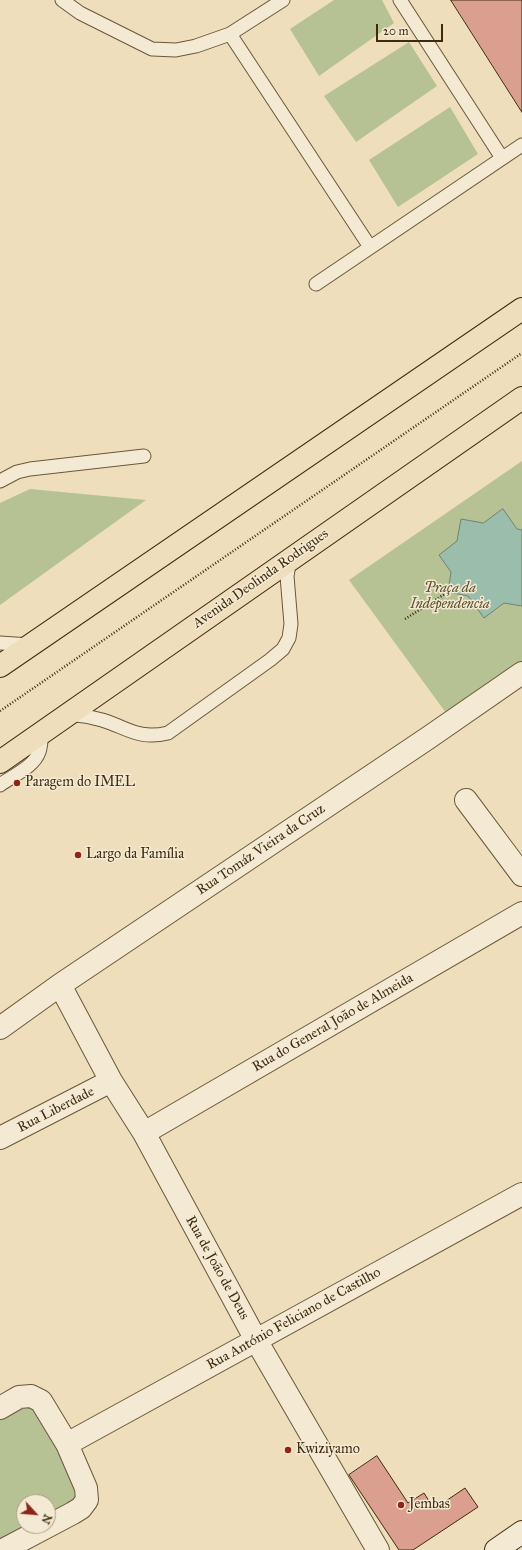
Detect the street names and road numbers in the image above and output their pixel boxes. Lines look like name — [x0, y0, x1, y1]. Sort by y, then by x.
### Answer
street label: Avenida Deolinda Rodrigues — [190, 526, 332, 632]
street label: Rua Tomáz Vieira da Cruz — [194, 801, 328, 899]
street label: Rua do General João de Almeida — [250, 970, 416, 1076]
street label: Rua Liberdade — [15, 1083, 97, 1137]
street label: Rua de João de Deus — [182, 1213, 252, 1323]
street label: Rua António Feliciano de Castilho — [204, 1264, 384, 1374]

